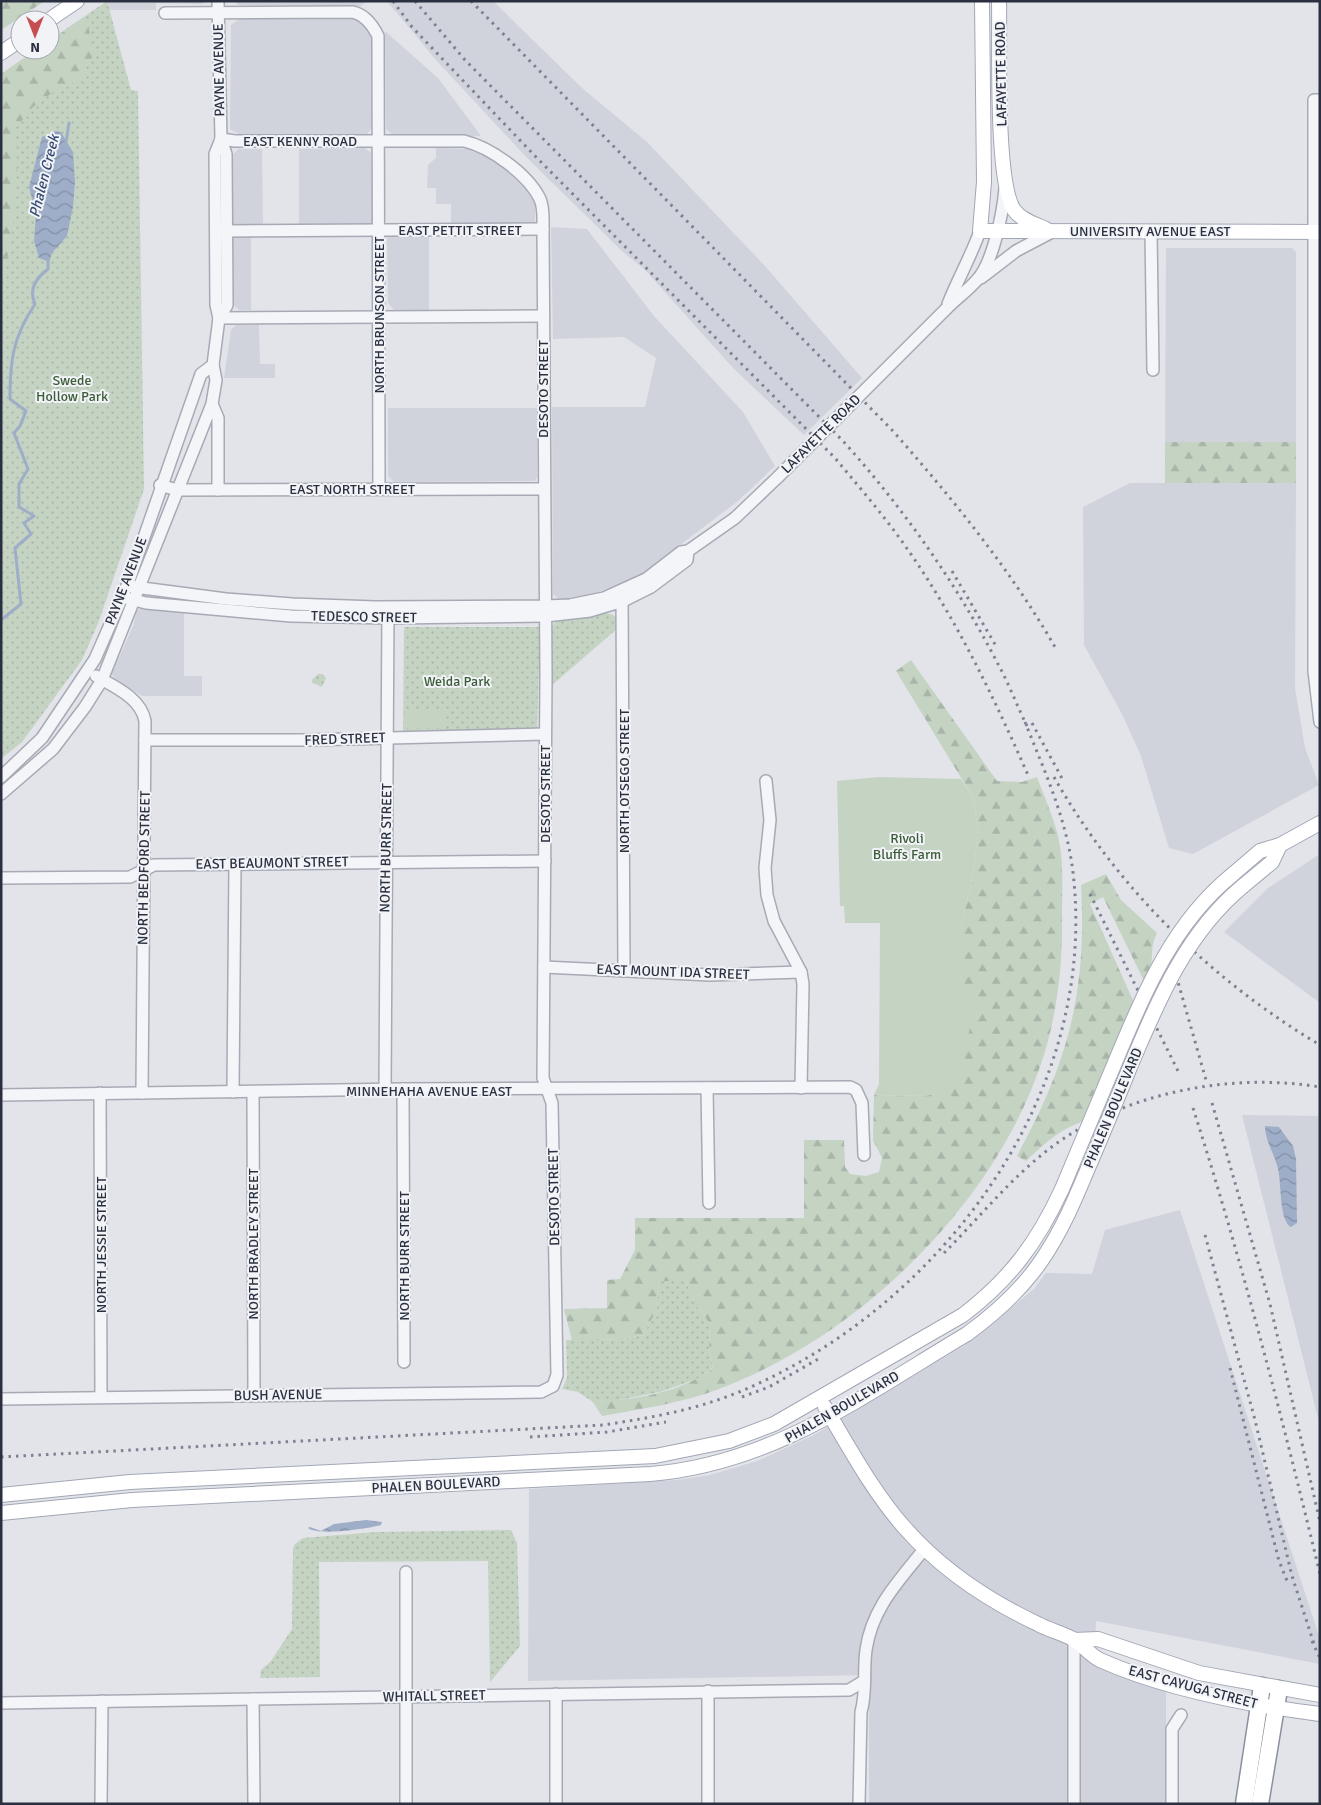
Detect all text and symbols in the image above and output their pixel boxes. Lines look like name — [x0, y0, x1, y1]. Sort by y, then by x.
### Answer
north arrow — [10, 10, 60, 60]
street label: LAFAYETTE ROAD — [992, 21, 1010, 127]
street label: PAYNE AVENUE — [210, 23, 228, 117]
text: N — [30, 39, 40, 56]
water label: Phalen Creek — [25, 131, 63, 219]
street label: EAST KENNY ROAD — [243, 133, 357, 150]
street label: EAST PETTIT STREET — [398, 222, 522, 239]
street label: UNIVERSITY AVENUE EAST — [1070, 223, 1230, 240]
street label: NORTH BRUNSON STREET — [371, 236, 388, 393]
street label: DESOTO STREET — [535, 340, 552, 438]
park label: Swede Hollow Park — [36, 372, 108, 405]
street label: LAFAYETTE ROAD — [778, 391, 864, 477]
street label: EAST NORTH STREET — [289, 481, 415, 498]
street label: PAYNE AVENUE — [101, 534, 151, 628]
street label: TEDESCO STREET — [311, 608, 417, 626]
park label: Weida Park — [424, 673, 490, 690]
street label: NORTH OTSEGO STREET — [616, 709, 633, 853]
street label: FRED STREET — [304, 729, 386, 749]
street label: DESOTO STREET — [537, 745, 554, 843]
street label: NORTH BURR STREET — [376, 783, 396, 913]
street label: NORTH BEDFORD STREET — [134, 791, 154, 945]
park label: Rivoli Bluffs Farm — [873, 830, 941, 863]
street label: EAST BEAUMONT STREET — [195, 853, 349, 873]
street label: EAST MOUNT IDA STREET — [596, 961, 750, 983]
street label: PHALEN BOULEVARD — [1080, 1045, 1146, 1171]
street label: MINNEHAHA AVENUE EAST — [346, 1083, 512, 1100]
street label: DESOTO STREET — [545, 1148, 563, 1246]
street label: NORTH BRADLEY STREET — [245, 1168, 262, 1320]
street label: NORTH JESSIE STREET — [93, 1177, 110, 1313]
street label: NORTH BURR STREET — [396, 1191, 413, 1321]
street label: PHALEN BOULEVARD — [782, 1367, 902, 1447]
street label: BUSH AVENUE — [233, 1386, 323, 1404]
street label: PHALEN BOULEVARD — [371, 1473, 501, 1497]
street label: EAST CAYUGA STREET — [1127, 1662, 1259, 1712]
street label: WHITALL STREET — [382, 1687, 486, 1705]

